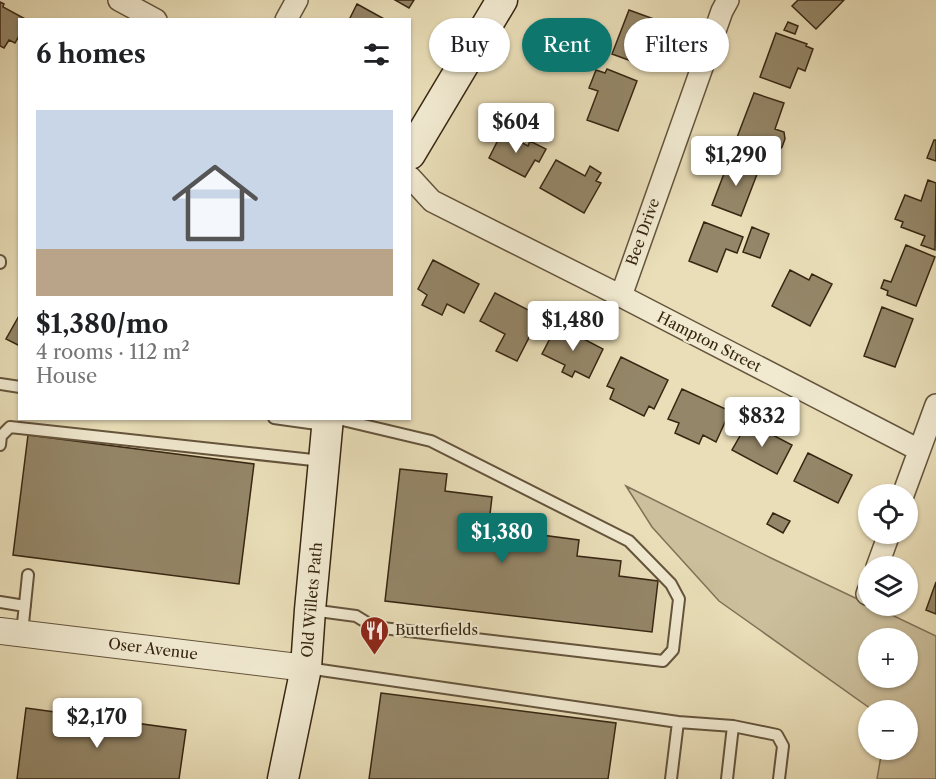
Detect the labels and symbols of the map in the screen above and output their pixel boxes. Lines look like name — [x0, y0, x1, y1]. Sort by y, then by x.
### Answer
pin: $604 — [480, 103, 552, 154]
pin: $1,290 — [687, 136, 785, 187]
street label: Bee Drive — [622, 196, 663, 268]
pin: $1,480 — [524, 301, 622, 352]
street label: Hampton Street — [654, 307, 765, 376]
pin: $832 — [726, 397, 798, 448]
pin: $1,380 — [453, 513, 551, 564]
street label: Old Willets Path — [297, 541, 326, 658]
restaurant icon: Butterfields — [358, 614, 390, 656]
place label: Butterfields — [395, 620, 478, 639]
street label: Oser Avenue — [107, 634, 199, 663]
pin: $2,170 — [48, 698, 146, 749]

